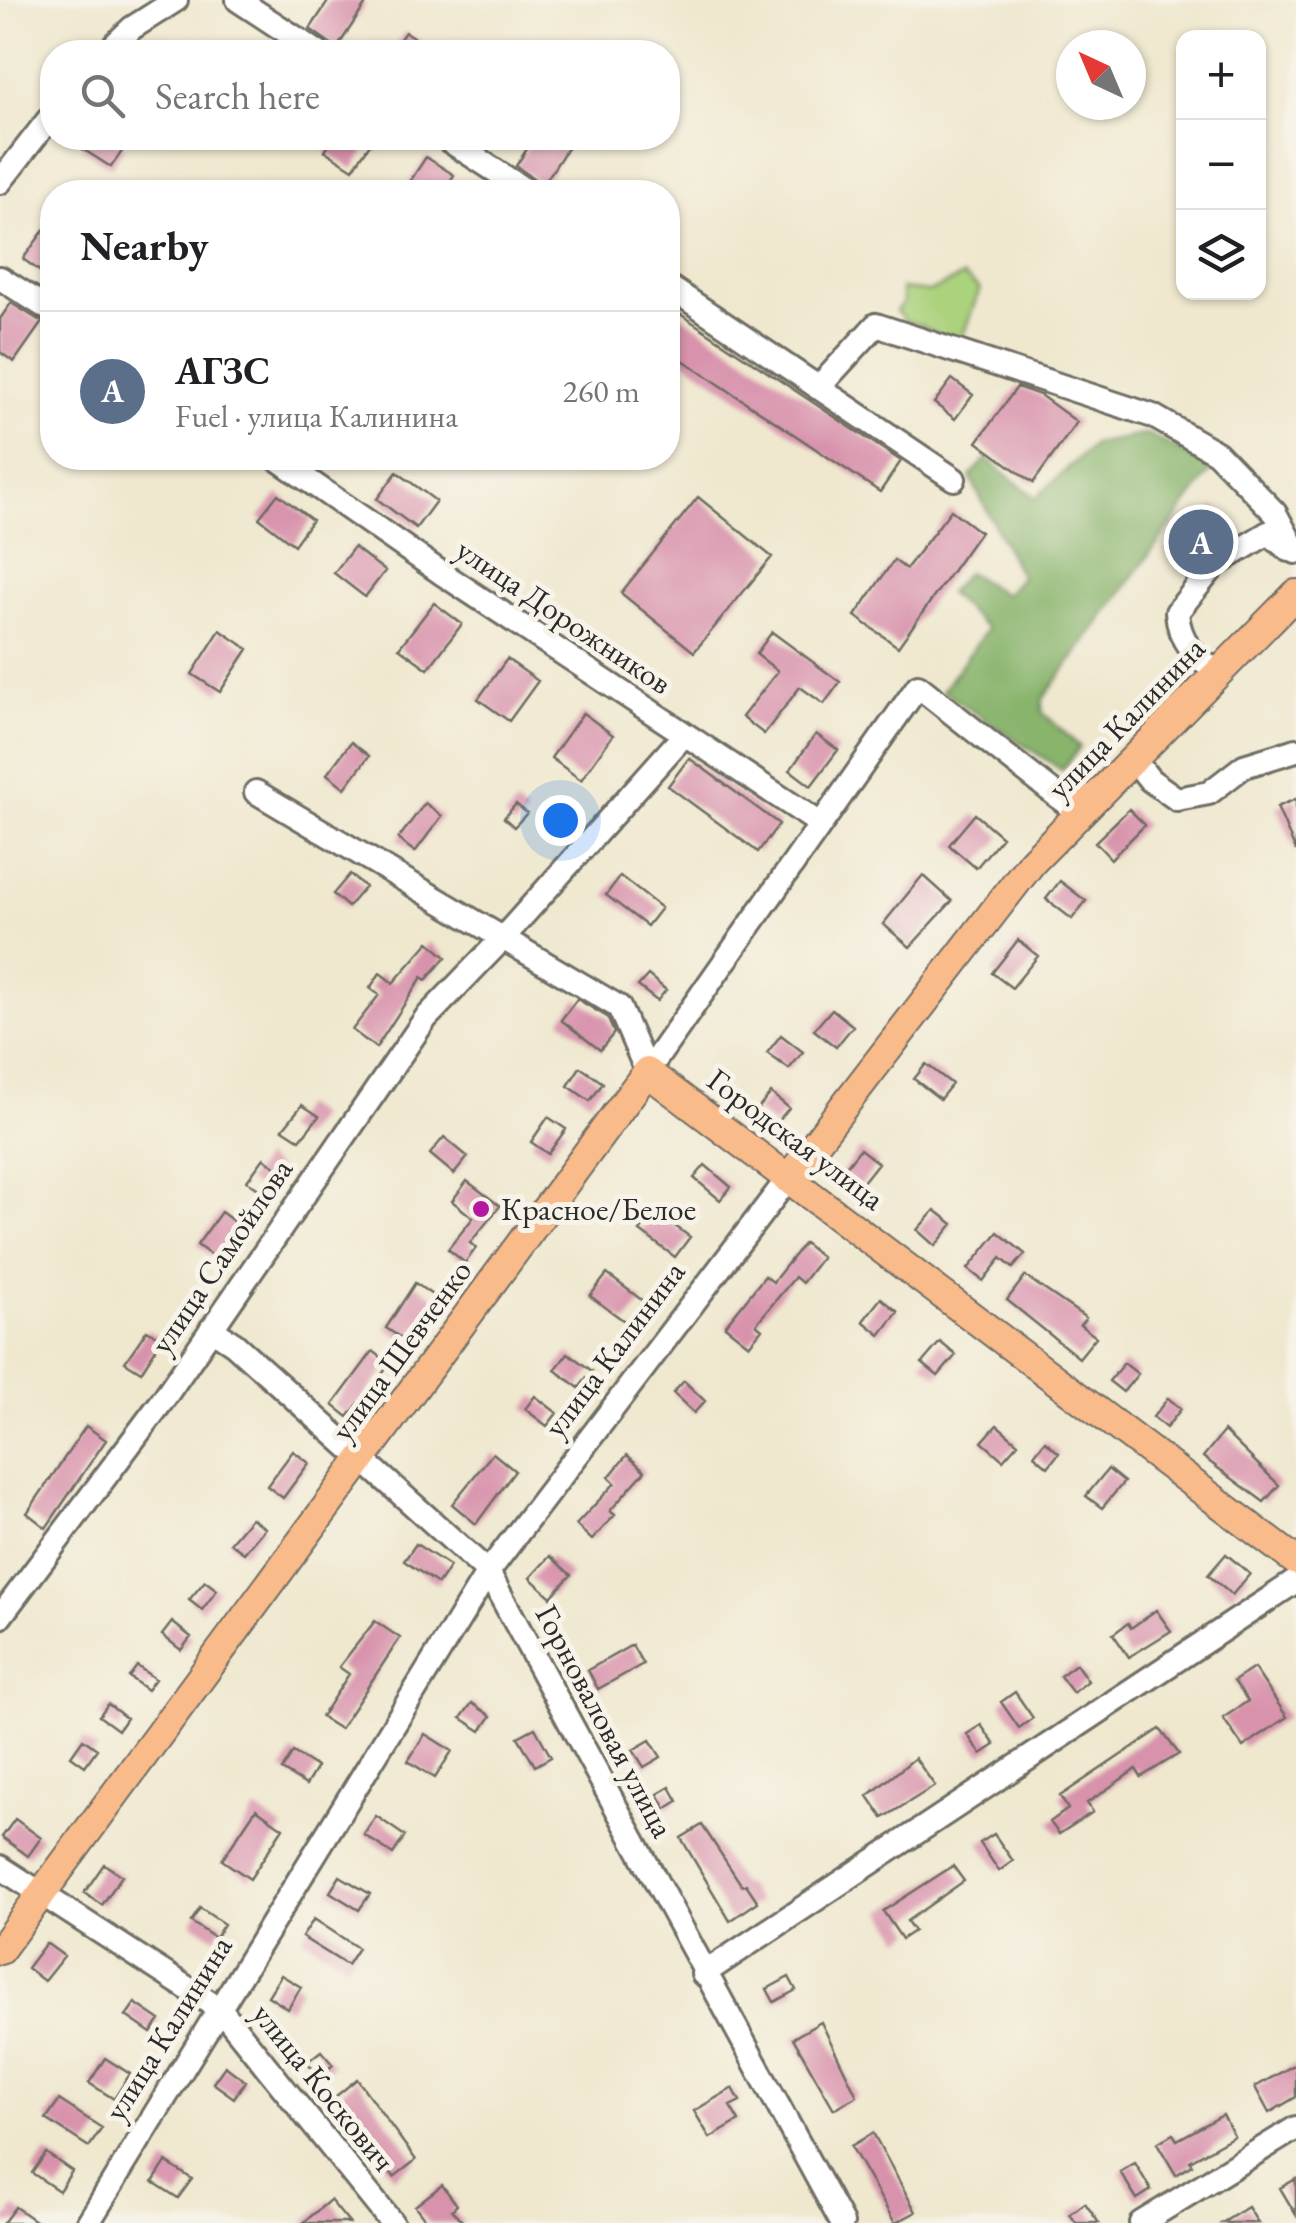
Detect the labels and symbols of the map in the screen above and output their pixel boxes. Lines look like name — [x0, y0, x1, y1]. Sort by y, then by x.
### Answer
north arrow — [1056, 30, 1146, 120]
pin: A — [1168, 504, 1234, 580]
street label: улица Дорожников — [448, 528, 680, 704]
street label: улица Калинина — [1038, 628, 1214, 808]
your location — [535, 795, 586, 846]
street label: Городская улица — [699, 1059, 893, 1219]
street label: улица Самойлова — [140, 1150, 302, 1362]
place label: Красное/Белое — [501, 1188, 696, 1230]
marker: Красное/Белое — [470, 1198, 492, 1220]
street label: улица Шевченко — [321, 1251, 481, 1449]
street label: улица Калинина — [534, 1252, 694, 1446]
street label: Горноваловая улица — [526, 1597, 684, 1845]
street label: улица Калинина — [94, 1927, 242, 2128]
street label: улица Коскович — [243, 1994, 405, 2180]

